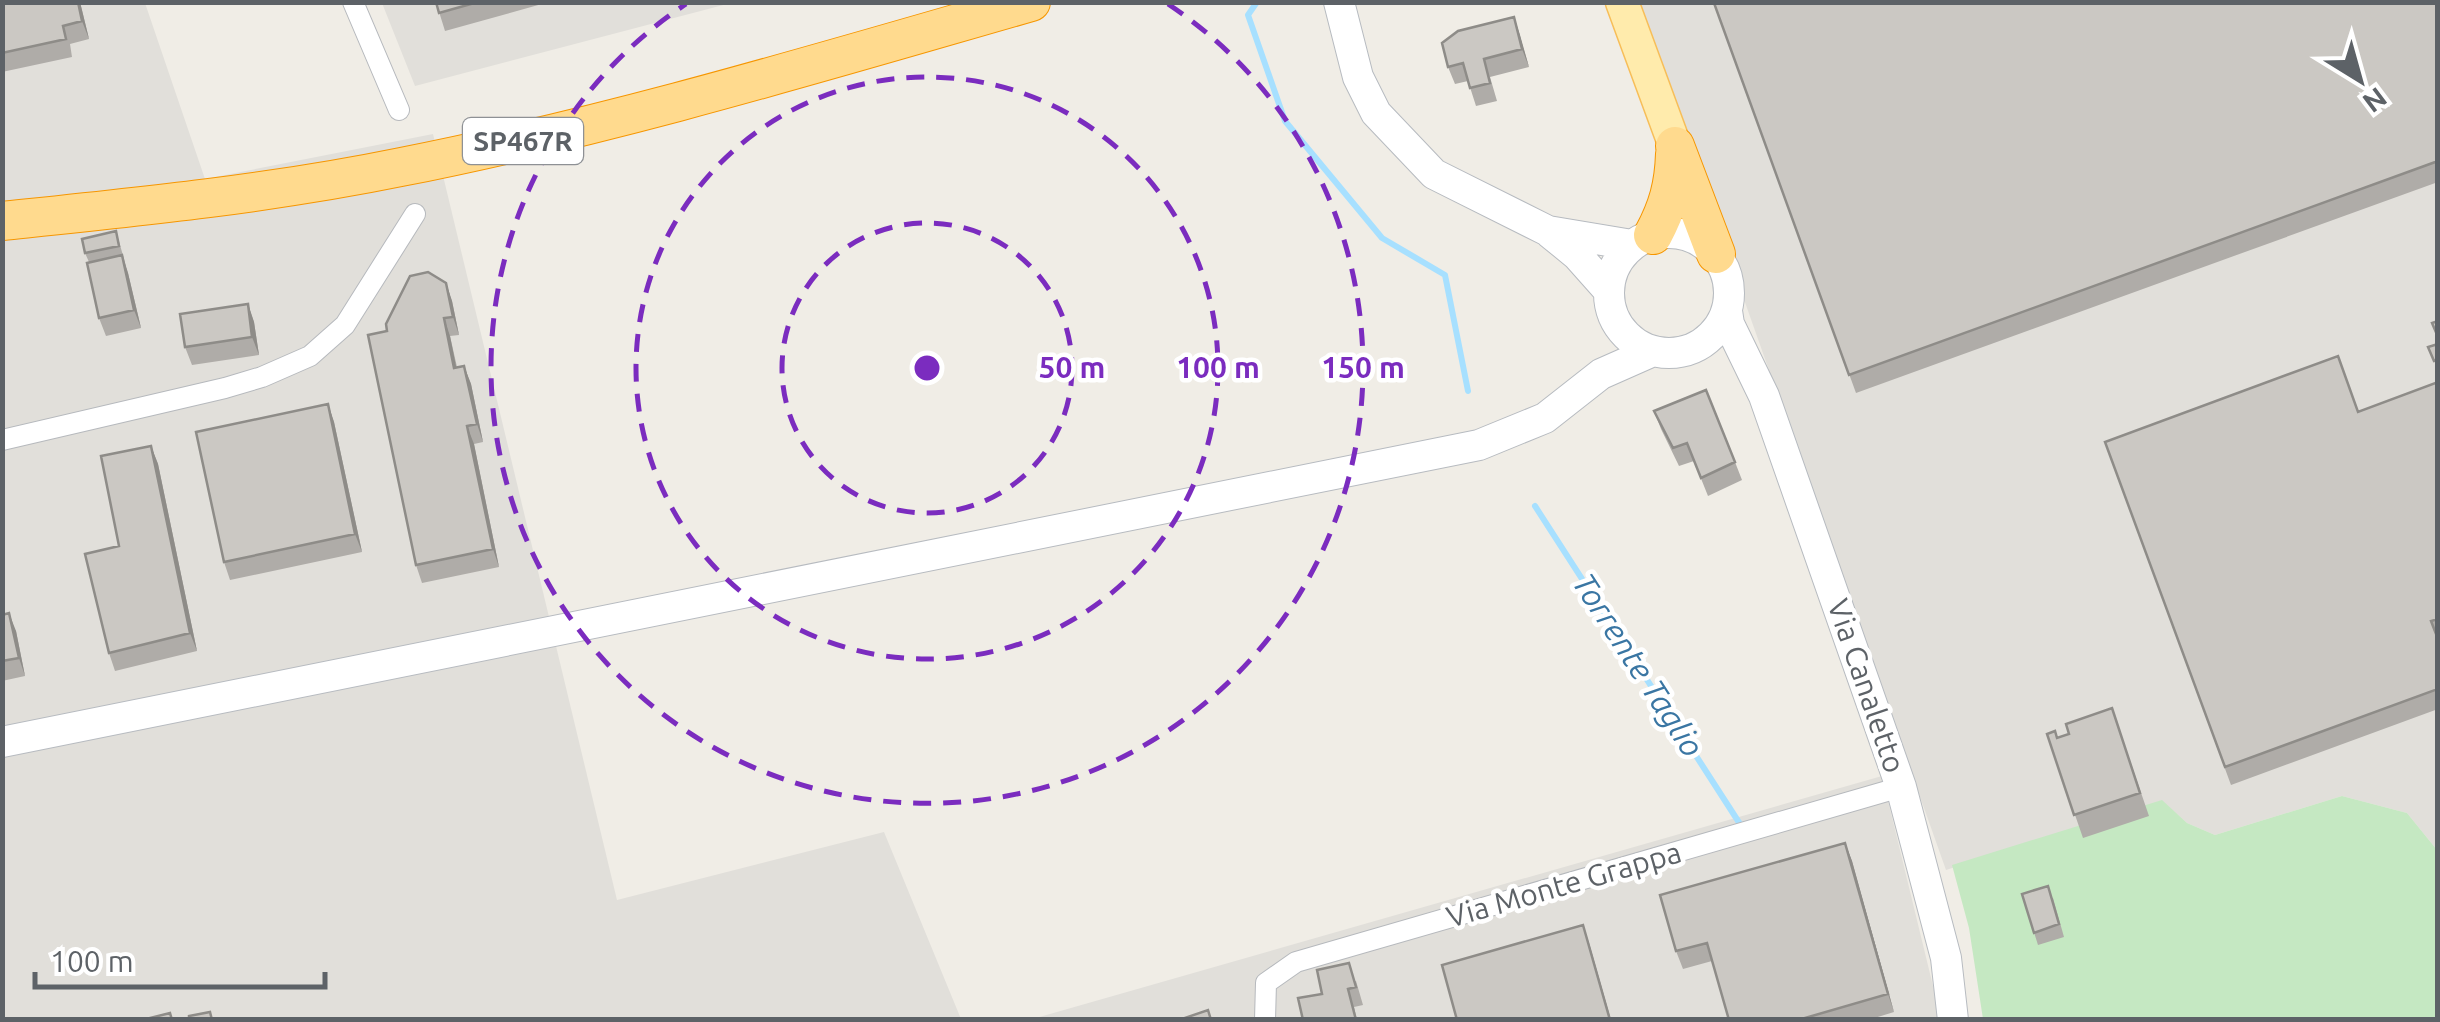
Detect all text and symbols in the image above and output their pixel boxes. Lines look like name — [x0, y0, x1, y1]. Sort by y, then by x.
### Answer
north arrow — [2310, 30, 2410, 130]
text: N — [2358, 82, 2393, 119]
road number: SP467R — [463, 118, 583, 164]
centre of rings — [909, 350, 945, 386]
text: 50 m — [1039, 350, 1105, 384]
text: 100 m — [1176, 350, 1260, 384]
text: 150 m — [1321, 350, 1405, 384]
water label: Torrente Taglio — [1566, 566, 1711, 763]
street label: Via Canaletto — [1821, 594, 1913, 777]
street label: Via Monte Grappa — [1442, 834, 1685, 934]
scale bar — [35, 927, 325, 989]
text: 100 m — [50, 944, 134, 978]

